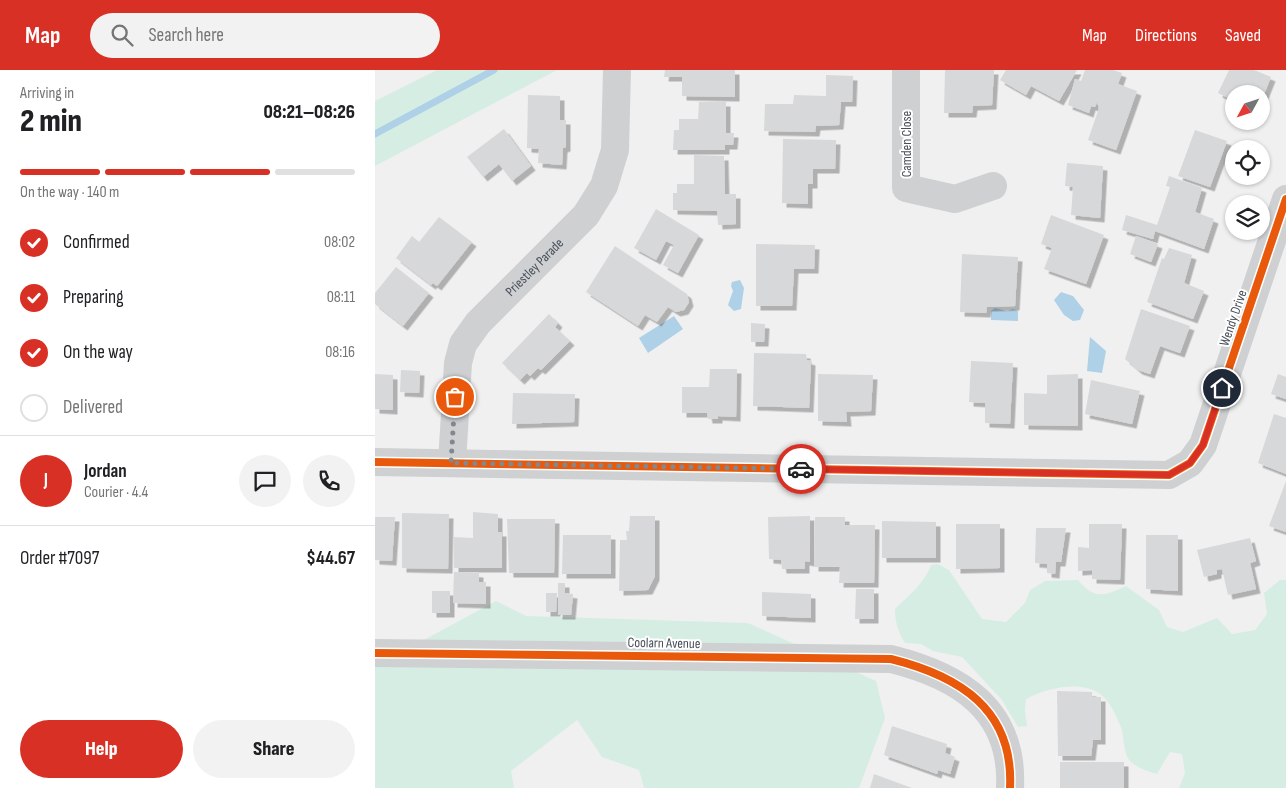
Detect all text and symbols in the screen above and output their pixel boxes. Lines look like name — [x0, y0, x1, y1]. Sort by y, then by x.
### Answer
search box — [90, 13, 440, 58]
text: Map — [25, 21, 60, 50]
icon: search — [108, 21, 136, 49]
text: Search here — [148, 24, 224, 47]
text: Map — [1082, 25, 1107, 46]
text: Directions — [1135, 25, 1197, 46]
text: Saved — [1225, 25, 1261, 46]
text: Arriving in — [20, 84, 74, 103]
north arrow — [1225, 85, 1270, 130]
map controls — [1225, 85, 1270, 240]
text: 08:21–08:26 — [263, 101, 355, 124]
text: 2 min — [20, 102, 82, 141]
street label: Camden Close — [898, 111, 915, 177]
button: locate — [1225, 140, 1270, 185]
text: On the way · 140 m — [20, 183, 119, 202]
button: layers — [1225, 195, 1270, 240]
icon: check — [20, 229, 48, 257]
text: Confirmed — [63, 231, 130, 254]
text: 08:02 — [324, 233, 355, 252]
street label: Priestley Parade — [502, 234, 567, 299]
icon: check — [20, 284, 48, 312]
text: Preparing — [63, 286, 124, 309]
text: 08:11 — [327, 288, 355, 307]
street label: Wendy Drive — [1215, 288, 1251, 348]
icon: check — [20, 339, 48, 367]
text: On the way — [63, 341, 133, 364]
text: 08:16 — [325, 343, 355, 362]
pin — [1201, 367, 1243, 409]
icon: home — [1208, 374, 1236, 402]
pin — [434, 376, 476, 418]
icon: bag — [441, 383, 469, 411]
text: Delivered — [63, 396, 123, 419]
courier — [776, 444, 826, 494]
button: chat — [239, 455, 291, 507]
button: phone — [303, 455, 355, 507]
icon: car — [787, 455, 815, 483]
text: Jordan — [84, 460, 127, 483]
text: J — [44, 469, 48, 492]
text: Courier · 4.4 — [84, 483, 148, 502]
text: Order #7097 — [20, 547, 99, 570]
text: $44.67 — [306, 547, 355, 570]
street label: Coolarn Avenue — [627, 634, 701, 652]
button: Help — [20, 720, 183, 778]
button: Share — [193, 720, 355, 778]

